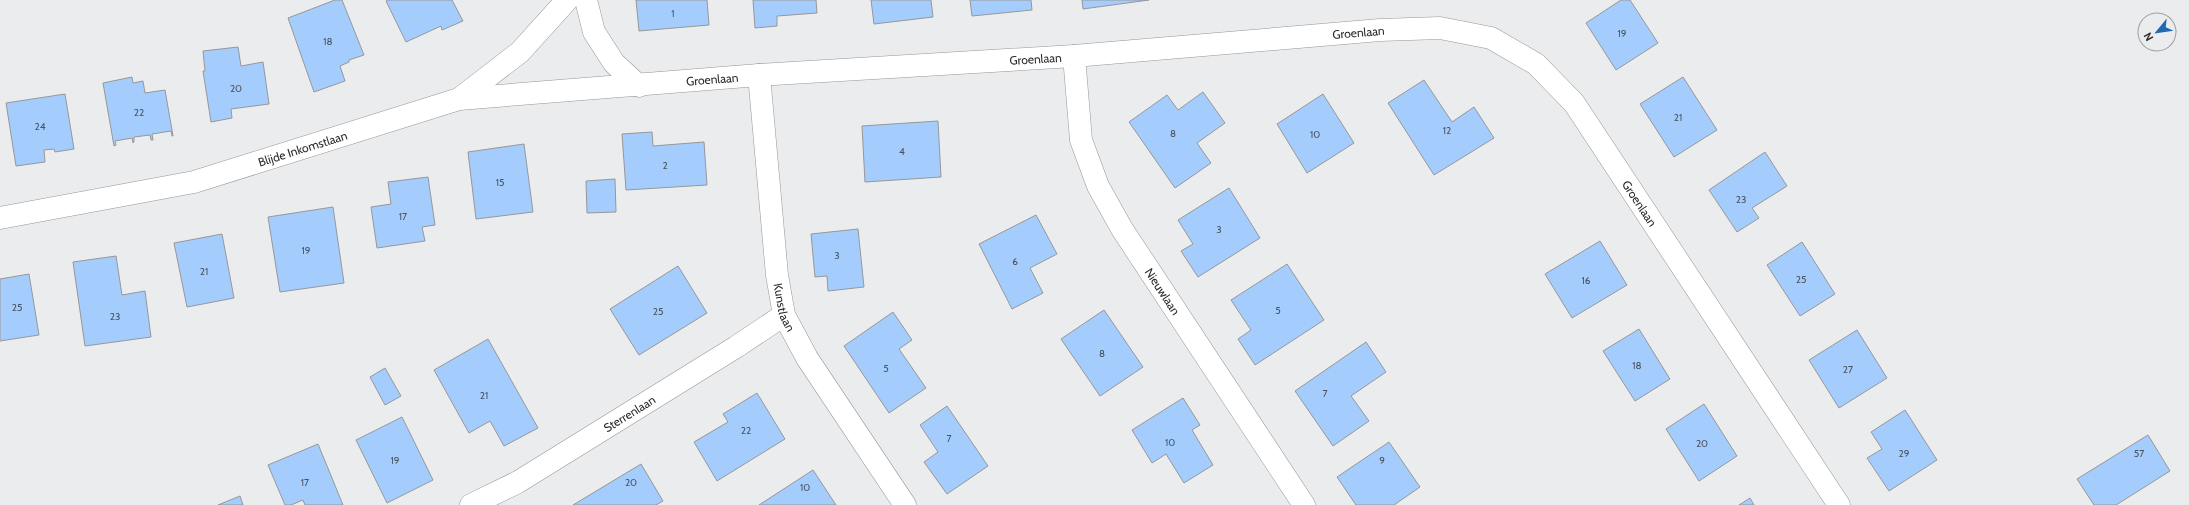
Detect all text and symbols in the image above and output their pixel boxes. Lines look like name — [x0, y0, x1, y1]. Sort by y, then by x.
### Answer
house number: 1 — [671, 7, 675, 20]
north arrow — [2137, 12, 2177, 52]
street label: Groenlaan — [1332, 22, 1385, 42]
house number: 19 — [1618, 27, 1627, 40]
text: N — [2140, 30, 2156, 44]
house number: 18 — [323, 35, 333, 48]
street label: Groenlaan — [1009, 49, 1062, 67]
street label: Groenlaan — [686, 69, 739, 88]
house number: 20 — [230, 82, 242, 95]
house number: 22 — [134, 106, 144, 119]
house number: 21 — [1674, 111, 1682, 124]
house number: 24 — [34, 120, 46, 133]
house number: 12 — [1443, 124, 1451, 137]
street label: Blijde Inkomstlaan — [256, 127, 349, 169]
house number: 8 — [1170, 127, 1176, 140]
house number: 10 — [1310, 128, 1320, 141]
house number: 4 — [899, 145, 905, 158]
house number: 2 — [662, 159, 668, 172]
house number: 15 — [496, 176, 504, 189]
street label: Groenlaan — [1619, 177, 1661, 229]
house number: 23 — [1736, 193, 1746, 206]
house number: 17 — [399, 210, 407, 223]
house number: 3 — [1216, 223, 1222, 236]
house number: 19 — [302, 244, 311, 257]
house number: 3 — [834, 249, 840, 262]
house number: 6 — [1012, 255, 1018, 268]
house number: 21 — [200, 265, 208, 278]
street label: Nieuwlaan — [1142, 265, 1184, 318]
house number: 25 — [1796, 273, 1806, 286]
house number: 16 — [1582, 274, 1591, 287]
street label: Kunstlaan — [771, 282, 799, 334]
house number: 25 — [12, 301, 22, 314]
house number: 5 — [1275, 304, 1281, 317]
house number: 25 — [653, 305, 663, 318]
house number: 23 — [110, 310, 120, 323]
house number: 8 — [1099, 347, 1105, 360]
house number: 18 — [1632, 359, 1642, 372]
house number: 5 — [883, 362, 889, 375]
house number: 27 — [1843, 363, 1853, 376]
house number: 7 — [1322, 387, 1328, 400]
house number: 21 — [480, 389, 488, 402]
street label: Sterrenlaan — [600, 391, 658, 435]
house number: 22 — [741, 424, 751, 437]
house number: 7 — [946, 432, 952, 445]
house number: 10 — [1165, 436, 1175, 449]
house number: 20 — [1696, 437, 1708, 450]
house number: 29 — [1899, 447, 1910, 460]
house number: 57 — [2134, 447, 2144, 460]
house number: 19 — [391, 454, 400, 467]
house number: 9 — [1379, 454, 1385, 467]
house number: 17 — [301, 476, 309, 489]
house number: 20 — [625, 476, 637, 489]
house number: 10 — [800, 481, 810, 494]

